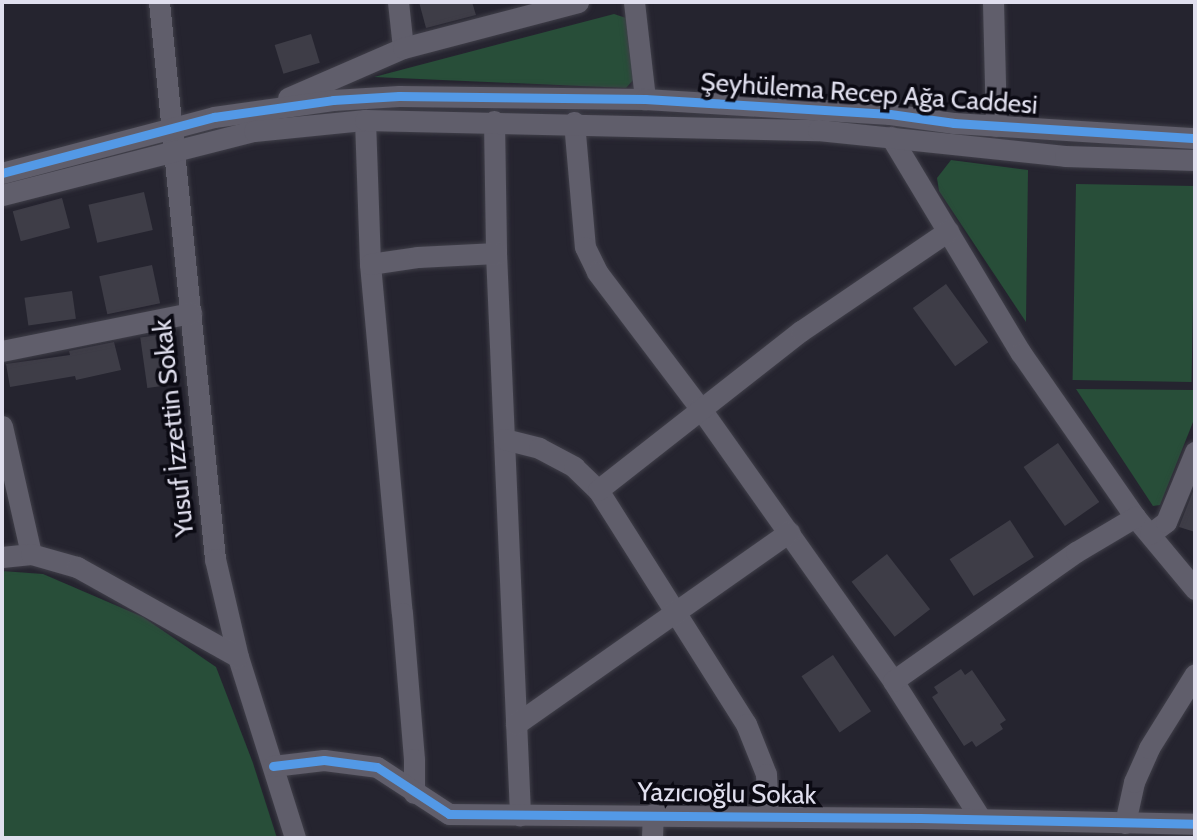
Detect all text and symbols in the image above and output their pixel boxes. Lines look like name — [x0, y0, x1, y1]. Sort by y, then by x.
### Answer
street label: Şeyhülema Recep Ağa Caddesi — [699, 67, 1039, 121]
street label: Yusuf İzzettin Sokak — [147, 318, 201, 538]
street label: Yazıcıoğlu Sokak — [637, 777, 817, 811]

